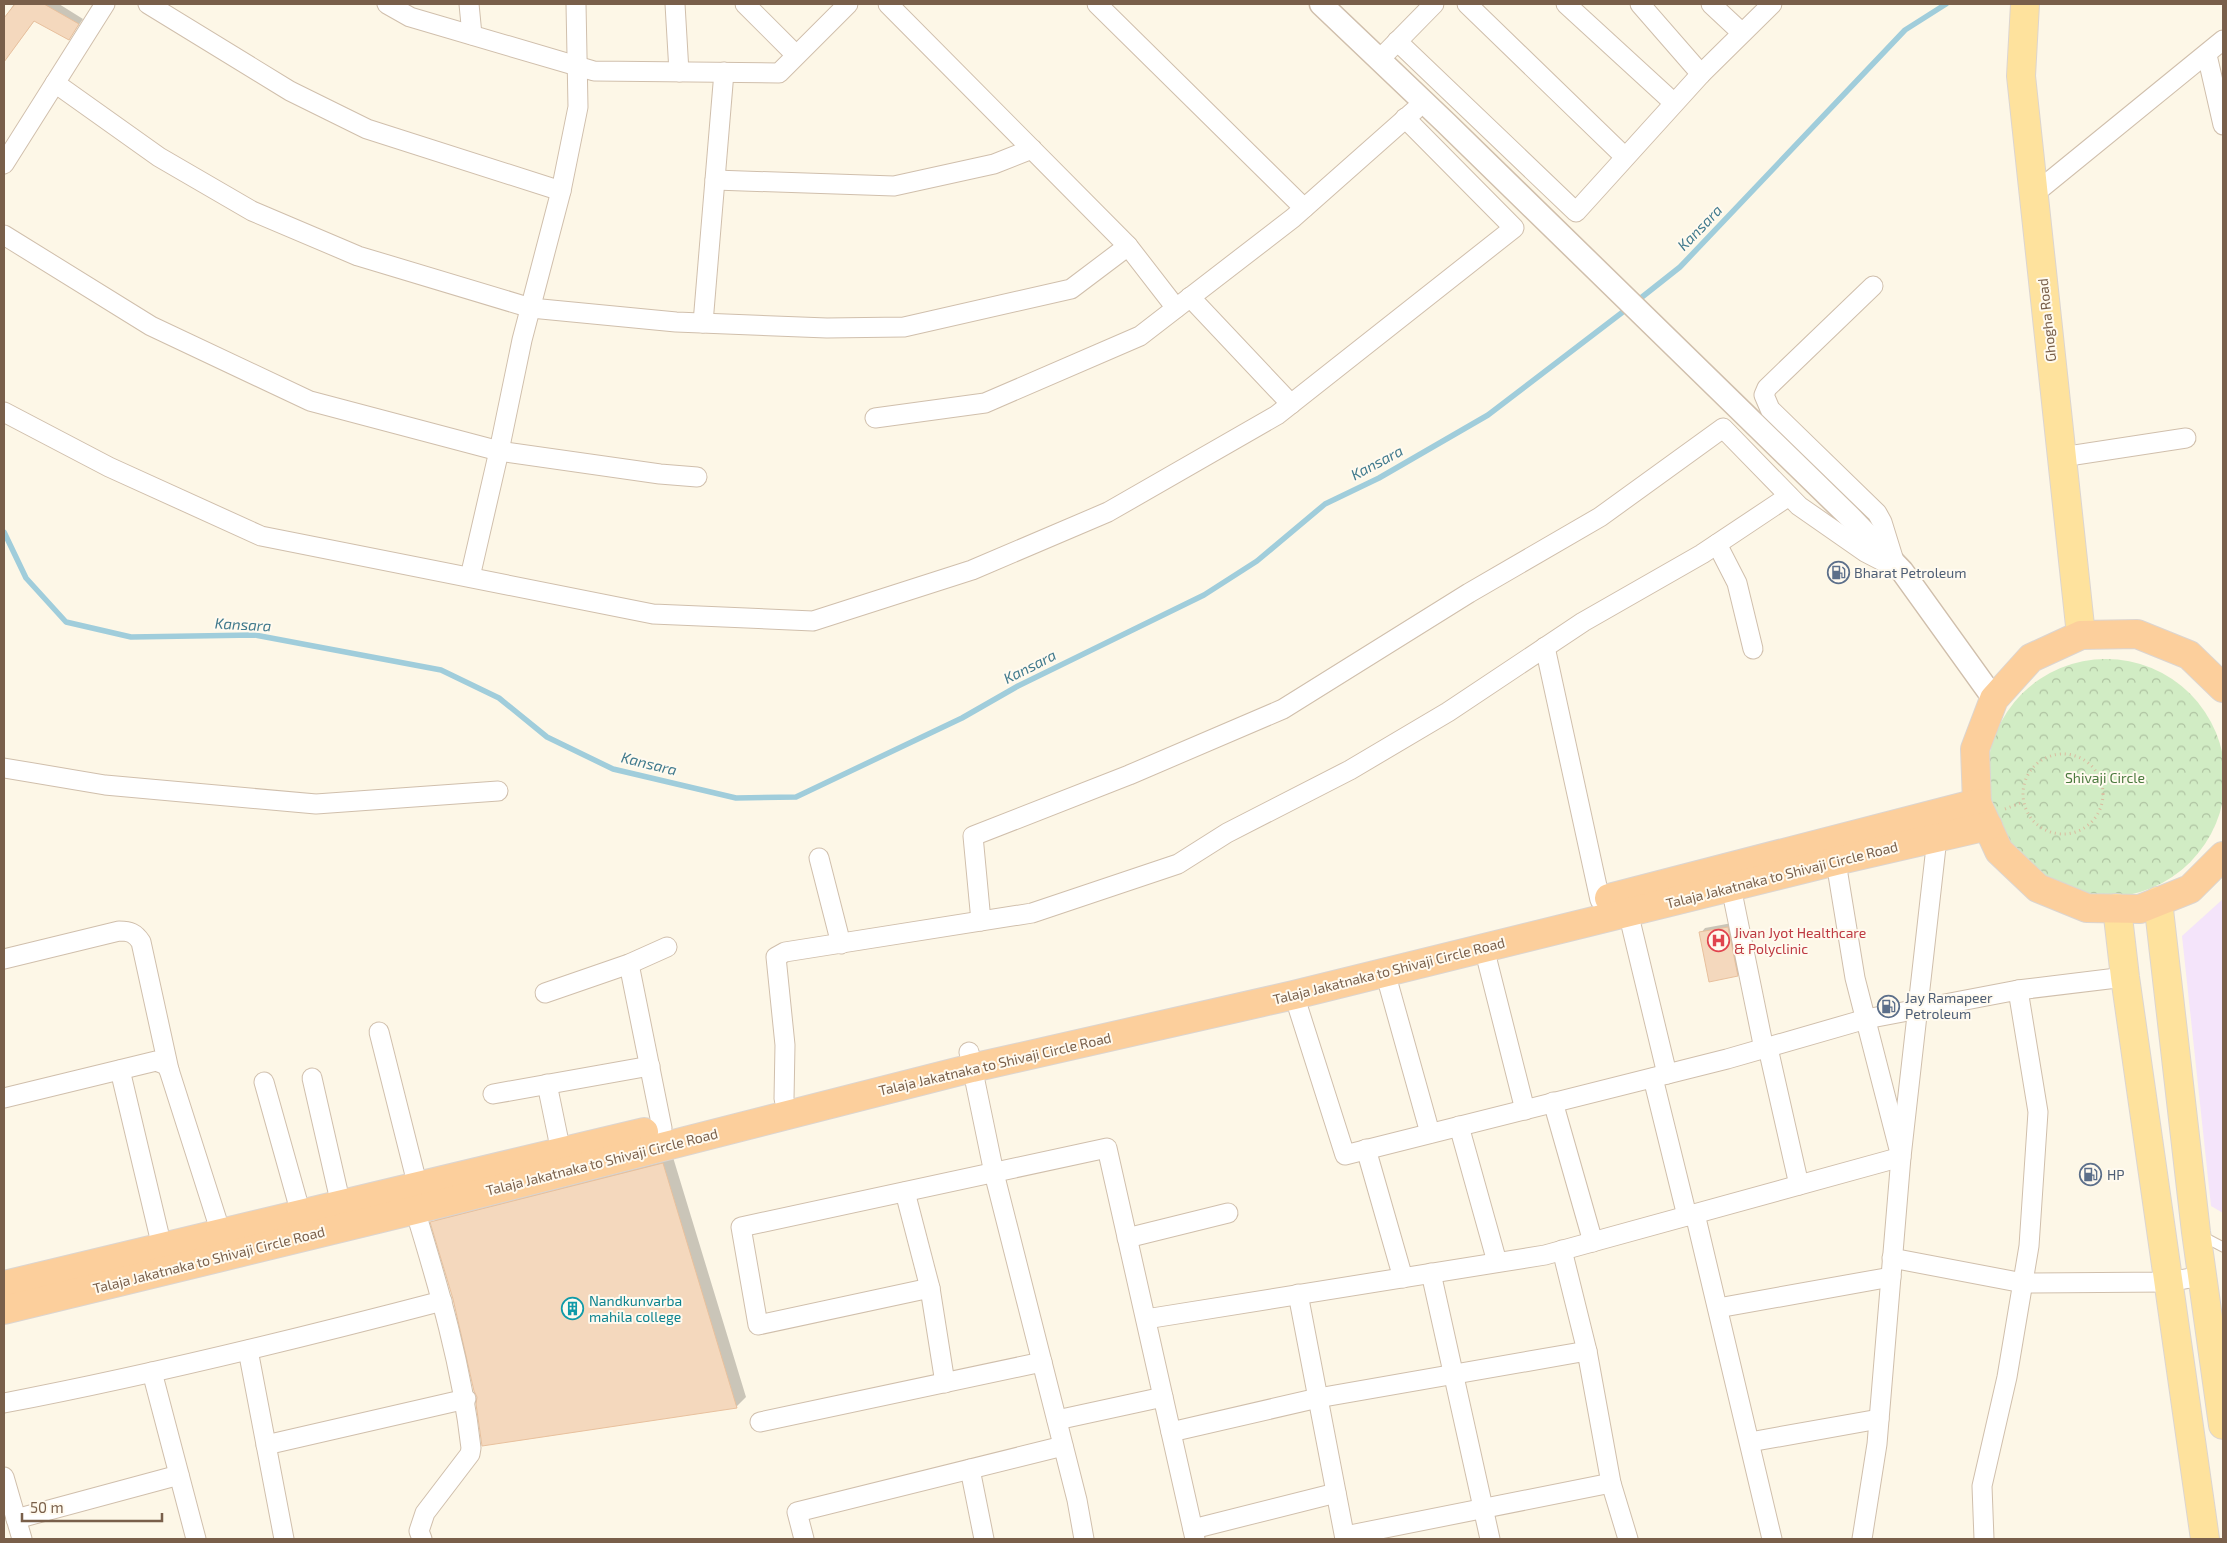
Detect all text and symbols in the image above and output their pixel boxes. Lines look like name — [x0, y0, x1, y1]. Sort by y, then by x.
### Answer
water label: Kansara — [1673, 201, 1725, 254]
street label: Ghogha Road — [2034, 277, 2059, 363]
water label: Kansara — [1347, 441, 1406, 483]
fuel station icon: Bharat Petroleum — [1826, 561, 1850, 585]
place label: Bharat Petroleum — [1854, 564, 1967, 581]
water label: Kansara — [214, 614, 272, 634]
water label: Kansara — [1000, 645, 1059, 687]
water label: Kansara — [620, 747, 679, 779]
park label: Shivaji Circle — [2065, 769, 2145, 786]
street label: Talaja Jakatnaka to Shivaji Circle Road — [1664, 837, 1900, 912]
place label: Jivan Jyot Healthcare & Polyclinic — [1734, 924, 1866, 957]
hospital icon: Jivan Jyot Healthcare & Polyclinic — [1706, 929, 1730, 953]
street label: Talaja Jakatnaka to Shivaji Circle Road — [1271, 933, 1507, 1008]
place label: Jay Ramapeer Petroleum — [1905, 989, 1993, 1022]
fuel station icon: Jay Ramapeer Petroleum — [1877, 994, 1901, 1018]
street label: Talaja Jakatnaka to Shivaji Circle Road — [877, 1028, 1113, 1099]
street label: Talaja Jakatnaka to Shivaji Circle Road — [484, 1124, 720, 1199]
fuel station icon: HP — [2079, 1163, 2103, 1187]
place label: HP — [2107, 1166, 2125, 1183]
street label: Talaja Jakatnaka to Shivaji Circle Road — [91, 1222, 327, 1297]
place label: Nandkunvarba mahila college — [589, 1292, 682, 1325]
building icon: Nandkunvarba mahila college — [561, 1297, 585, 1321]
scale bar — [22, 1490, 162, 1522]
text: 50 m — [30, 1498, 64, 1516]

